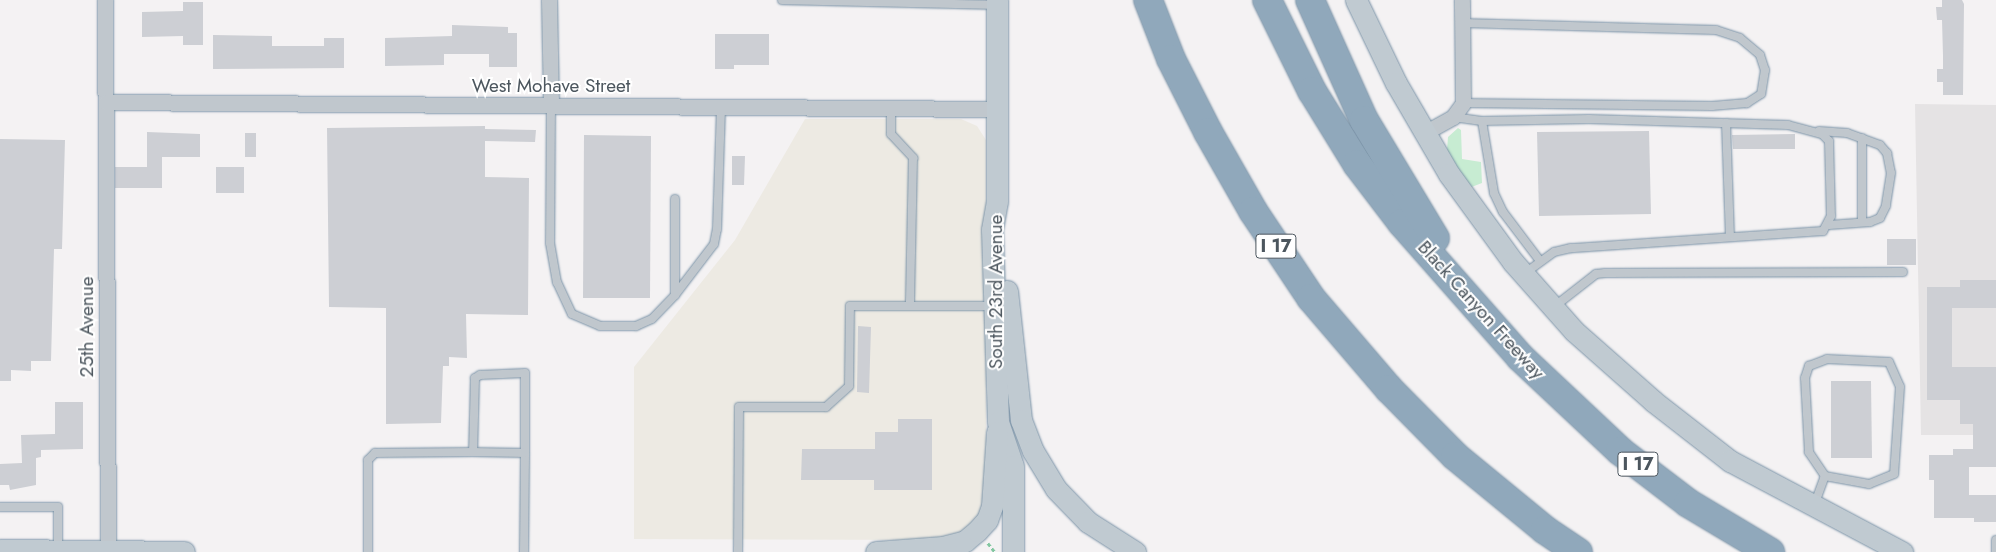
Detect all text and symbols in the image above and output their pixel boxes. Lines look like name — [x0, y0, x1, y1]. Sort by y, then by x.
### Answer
street label: West Mohave Street — [472, 75, 630, 97]
street label: South 23rd Avenue — [985, 215, 1007, 369]
road number: I 17 — [1255, 230, 1297, 262]
street label: Black Canyon Freeway — [1413, 236, 1549, 384]
street label: 25th Avenue — [76, 277, 98, 377]
road number: I 17 — [1617, 448, 1659, 479]

